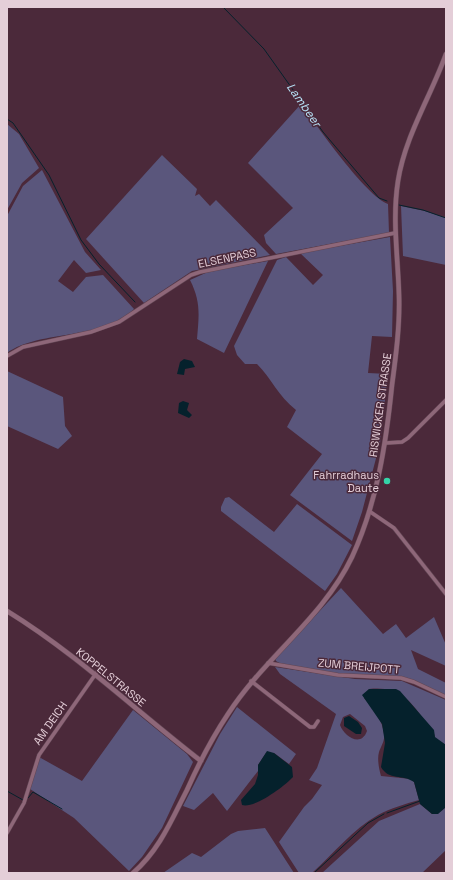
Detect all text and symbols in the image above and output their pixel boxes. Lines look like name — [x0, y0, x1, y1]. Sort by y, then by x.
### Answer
water label: Lambeer — [283, 80, 326, 131]
street label: ELSENPASS — [197, 245, 257, 271]
street label: RISWICKER STRASSE — [366, 352, 394, 458]
place label: Fahrradhaus Daute — [313, 468, 379, 495]
marker: Fahrradhaus Daute — [382, 476, 392, 486]
street label: KOPPELSTRASSE — [73, 645, 149, 709]
street label: ZUM BREIJPOTT — [317, 655, 401, 677]
street label: AM DEICH — [30, 699, 70, 747]

